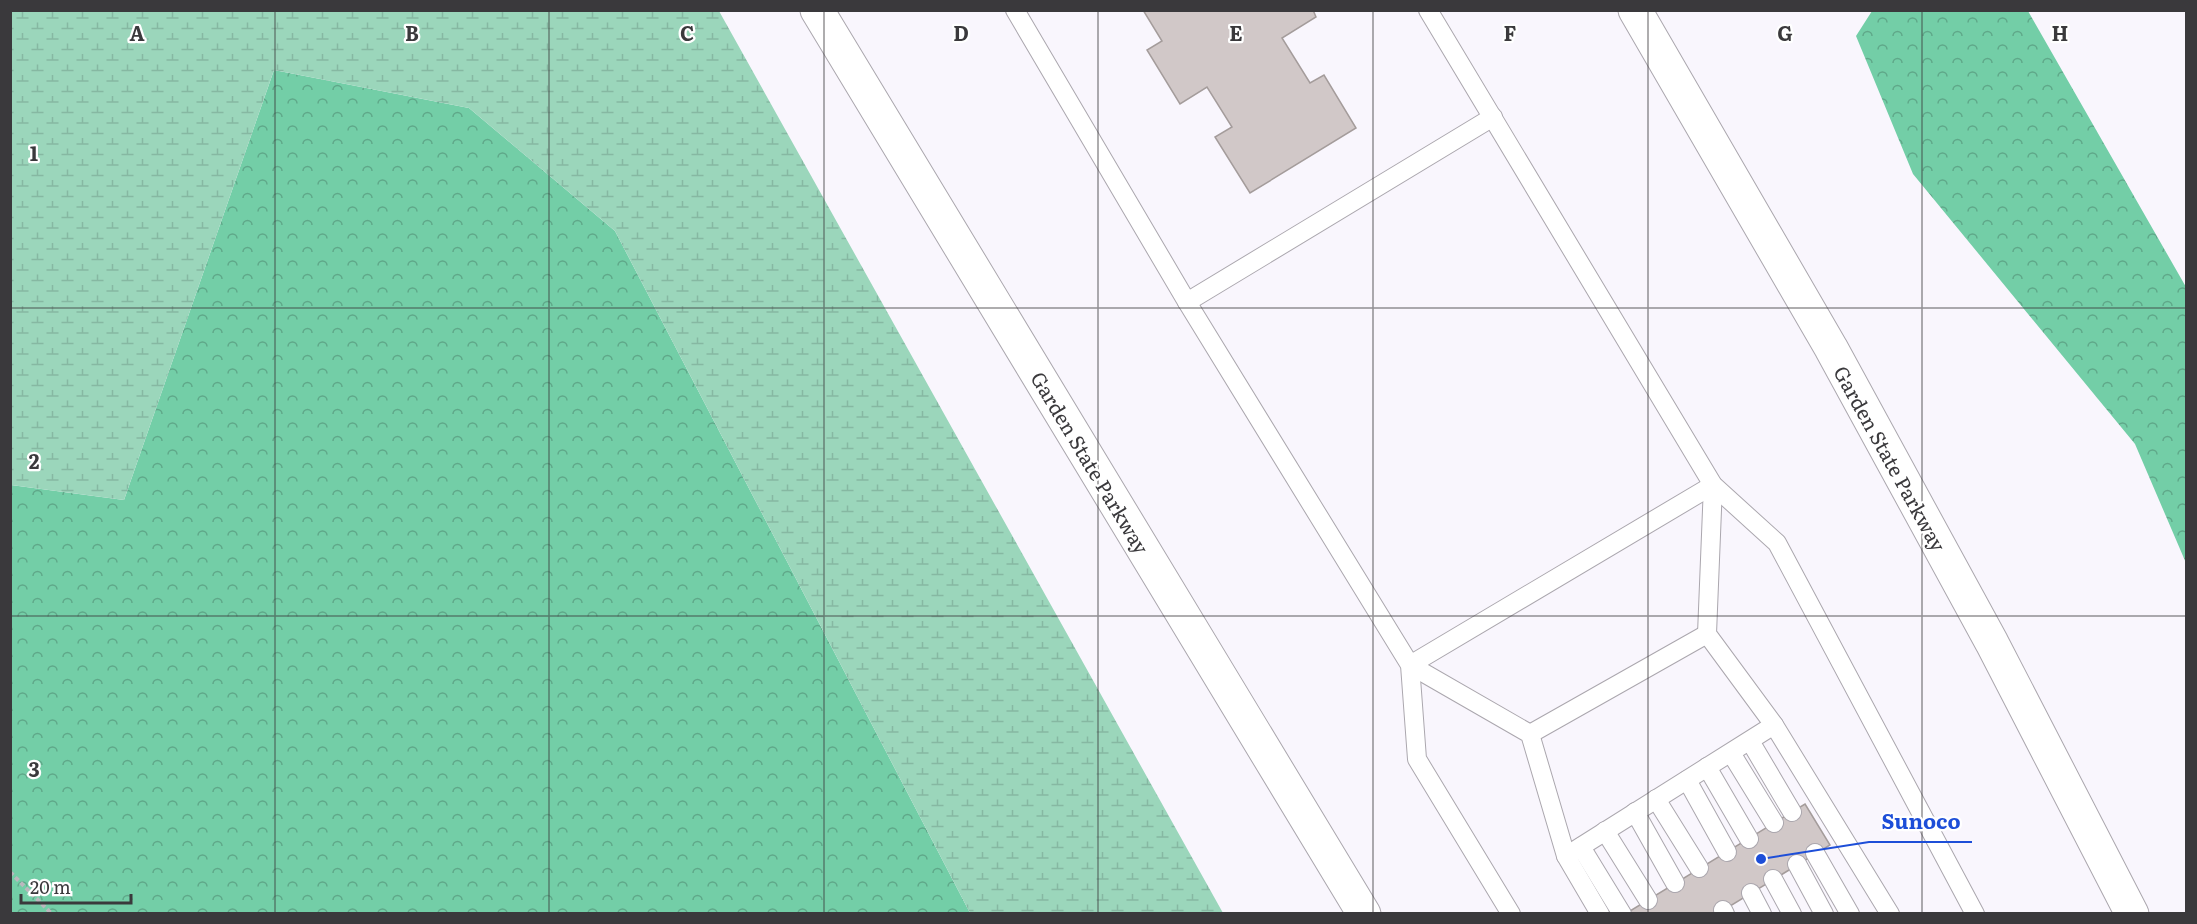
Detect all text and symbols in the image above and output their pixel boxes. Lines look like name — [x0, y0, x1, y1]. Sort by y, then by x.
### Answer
text: A — [129, 17, 145, 47]
text: B — [405, 17, 419, 47]
text: C — [680, 17, 694, 47]
text: D — [953, 17, 969, 47]
text: E — [1229, 17, 1243, 47]
text: F — [1504, 17, 1517, 47]
text: G — [1777, 17, 1793, 47]
text: H — [2052, 17, 2068, 47]
text: 1 — [30, 137, 38, 167]
street label: Garden State Parkway — [1827, 360, 1955, 557]
street label: Garden State Parkway — [1025, 365, 1158, 559]
text: 2 — [29, 445, 40, 475]
text: 3 — [28, 753, 40, 783]
callout: Sunoco — [1869, 803, 1972, 842]
text: Sunoco — [1881, 804, 1961, 835]
scale bar — [21, 867, 130, 905]
text: 20 m — [30, 873, 71, 900]

